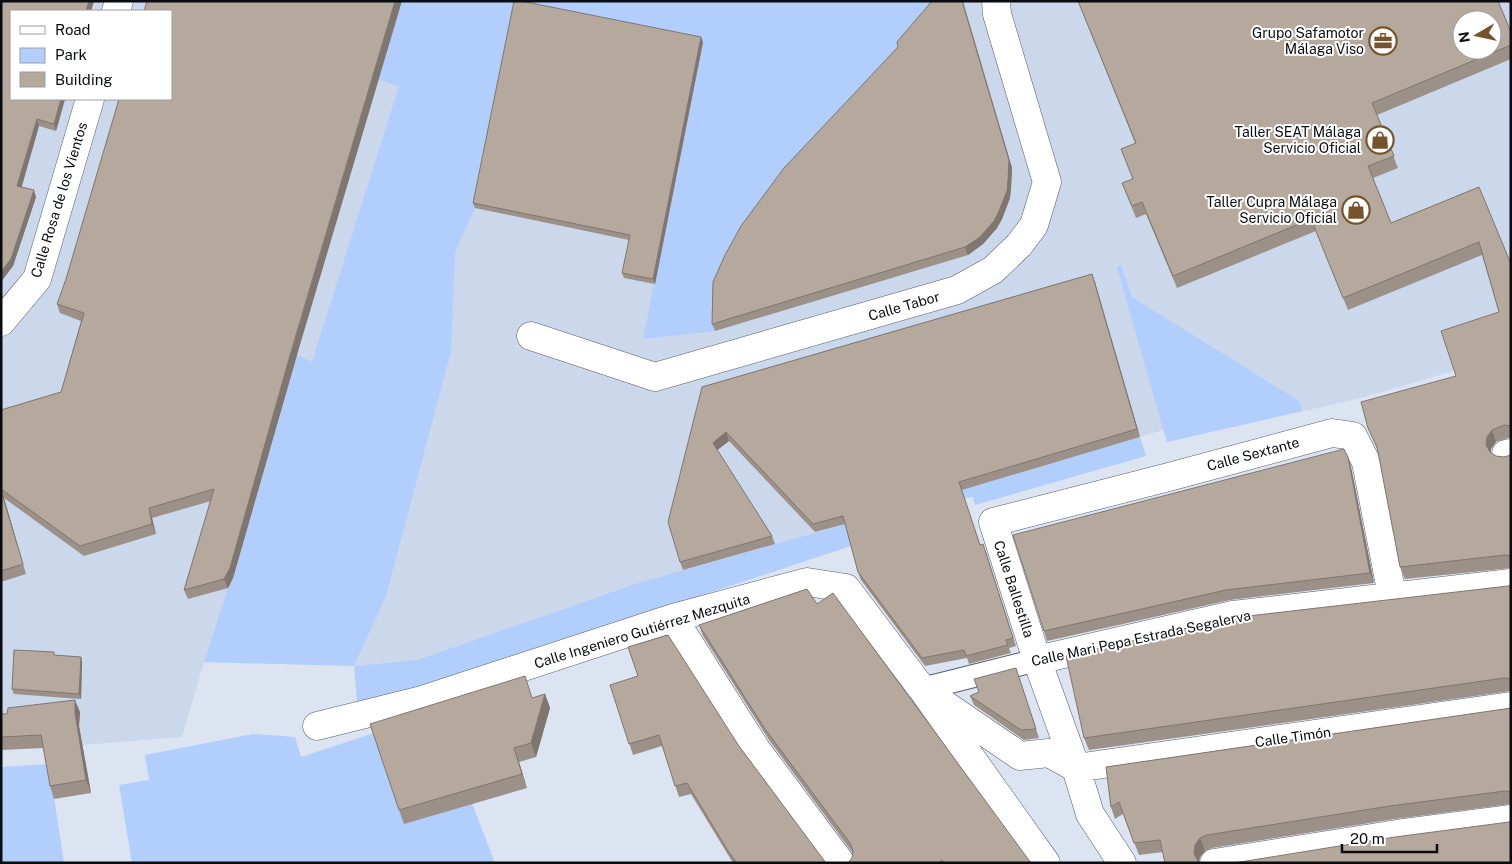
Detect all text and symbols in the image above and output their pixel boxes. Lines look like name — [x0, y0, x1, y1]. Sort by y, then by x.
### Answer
legend — [10, 10, 172, 100]
north arrow — [1452, 10, 1502, 60]
text: Road — [55, 21, 91, 38]
place label: Grupo Safamotor Málaga Viso — [1252, 25, 1364, 57]
office icon: Grupo Safamotor Málaga Viso — [1368, 26, 1398, 56]
text: N — [1455, 30, 1473, 44]
text: Park — [55, 46, 87, 63]
text: Building — [55, 71, 113, 88]
street label: Calle Rosa de los Vientos — [28, 120, 90, 280]
place label: Taller SEAT Málaga Servicio Oficial — [1234, 124, 1361, 156]
shop icon: Taller SEAT Málaga Servicio Oficial — [1365, 125, 1395, 155]
place label: Taller Cupra Málaga Servicio Oficial — [1206, 194, 1337, 226]
shop icon: Taller Cupra Málaga Servicio Oficial — [1341, 195, 1371, 225]
street label: Calle Tabor — [867, 288, 941, 324]
street label: Calle Sextante — [1205, 434, 1301, 474]
street label: Calle Ballestilla — [991, 538, 1037, 640]
street label: Calle Ingeniero Gutiérrez Mezquita — [532, 590, 752, 672]
street label: Calle Mari Pepa Estrada Segalerva — [1030, 607, 1252, 669]
street label: Calle Timón — [1254, 724, 1332, 750]
scale bar — [1342, 822, 1437, 854]
text: 20 m — [1350, 830, 1385, 847]

